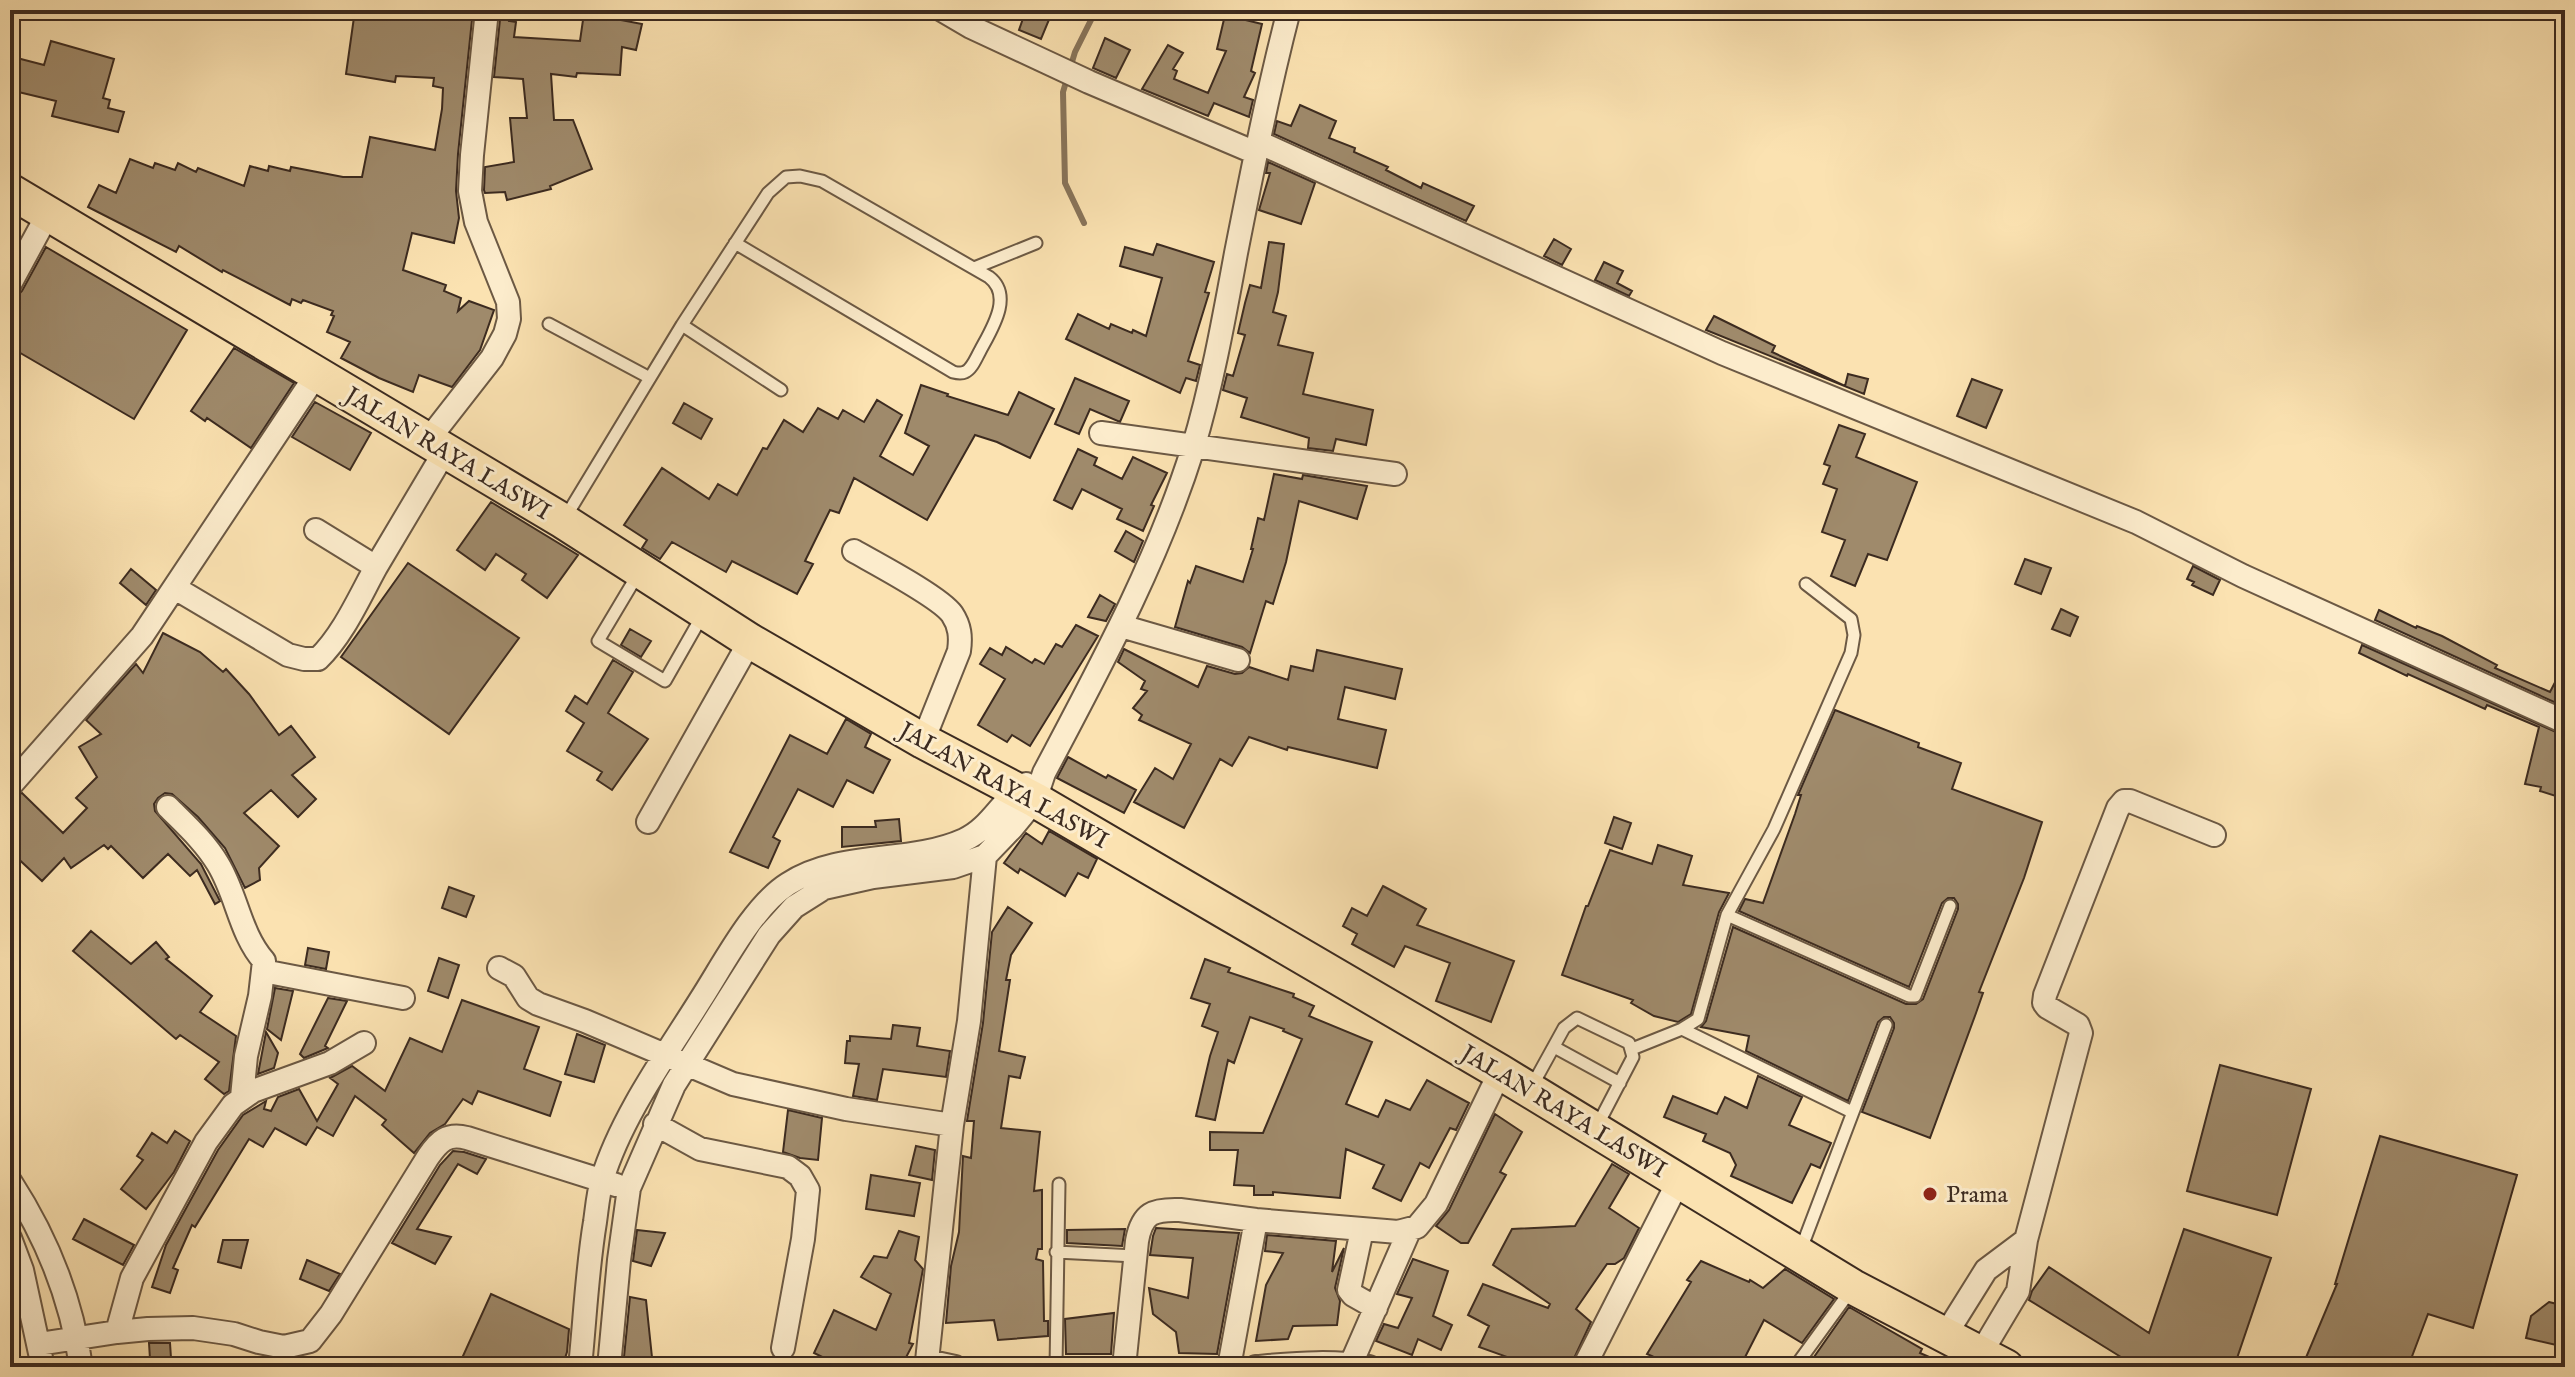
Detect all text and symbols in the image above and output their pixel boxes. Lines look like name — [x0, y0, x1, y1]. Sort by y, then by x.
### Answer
street label: JALAN RAYA LASWI — [336, 379, 556, 528]
street label: JALAN RAYA LASWI — [890, 714, 1113, 857]
street label: JALAN RAYA LASWI — [1452, 1037, 1672, 1186]
place label: Prama — [1946, 1180, 2009, 1211]
marker: Prama — [1921, 1185, 1939, 1203]

